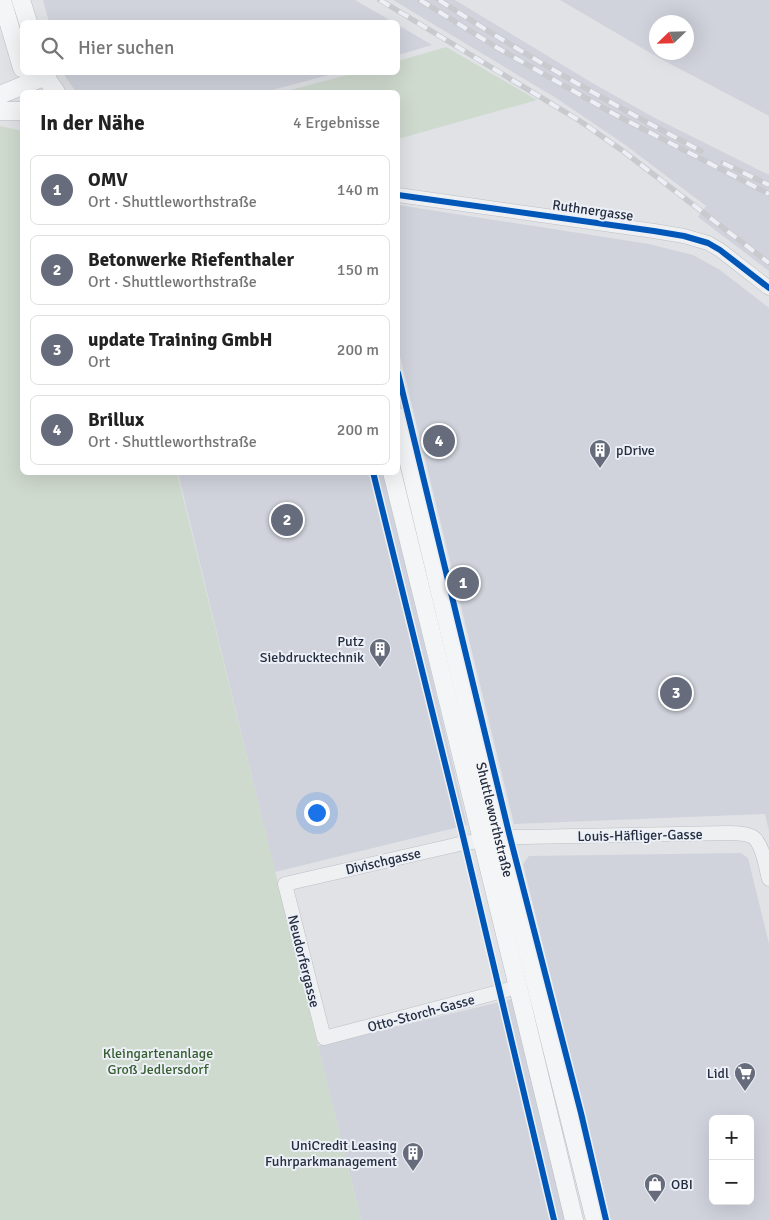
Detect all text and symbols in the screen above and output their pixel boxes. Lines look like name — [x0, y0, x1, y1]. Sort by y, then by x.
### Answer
north arrow — [649, 15, 694, 60]
search box — [20, 20, 400, 75]
icon: search — [38, 34, 66, 62]
text: Hier suchen — [78, 36, 174, 60]
text: In der Nähe — [40, 110, 145, 136]
text: 4 Ergebnisse — [293, 113, 380, 133]
text: OMV — [88, 168, 128, 192]
text: 1 — [53, 180, 61, 200]
text: 140 m — [337, 180, 379, 200]
text: Ort · Shuttleworthstraße — [88, 192, 257, 212]
street label: Ruthnergasse — [551, 196, 635, 225]
text: Betonwerke Riefenthaler — [88, 248, 294, 272]
text: 2 — [53, 260, 61, 280]
text: 150 m — [337, 260, 379, 280]
text: Ort · Shuttleworthstraße — [88, 272, 257, 292]
text: update Training GmbH — [88, 328, 273, 352]
text: 3 — [53, 340, 61, 360]
text: 200 m — [337, 340, 379, 360]
text: Ort — [88, 352, 110, 372]
text: Brillux — [88, 408, 144, 432]
text: 4 — [53, 420, 61, 440]
text: 200 m — [337, 420, 379, 440]
pin: 4 — [423, 422, 455, 460]
text: Ort · Shuttleworthstraße — [88, 432, 257, 452]
building icon: pDrive — [588, 438, 612, 469]
place label: pDrive — [616, 442, 655, 459]
pin: 2 — [271, 501, 303, 539]
pin: 1 — [447, 564, 479, 602]
place label: Putz Siebdrucktechnik — [260, 633, 364, 666]
building icon: Putz Siebdrucktechnik — [368, 637, 392, 668]
pin: 3 — [660, 674, 692, 712]
street label: Shuttleworthstraße — [472, 760, 517, 879]
your location — [304, 800, 330, 826]
street label: Louis-Häfliger-Gasse — [577, 826, 703, 845]
street label: Divischgasse — [344, 845, 422, 878]
street label: Neudorfergasse — [284, 913, 323, 1009]
street label: Otto-Storch-Gasse — [366, 991, 477, 1036]
park label: Kleingartenanlage Groß Jedlersdorf — [103, 1045, 213, 1078]
supermarket icon: Lidl — [733, 1061, 757, 1092]
place label: Lidl — [707, 1065, 729, 1082]
map controls — [709, 1115, 754, 1205]
button: + — [709, 1115, 754, 1160]
place label: UniCredit Leasing Fuhrparkmanagement — [265, 1137, 397, 1170]
building icon: UniCredit Leasing Fuhrparkmanagement — [401, 1141, 425, 1172]
button: − — [709, 1160, 754, 1205]
shop icon: OBI — [643, 1172, 667, 1203]
place label: OBI — [671, 1176, 693, 1193]

